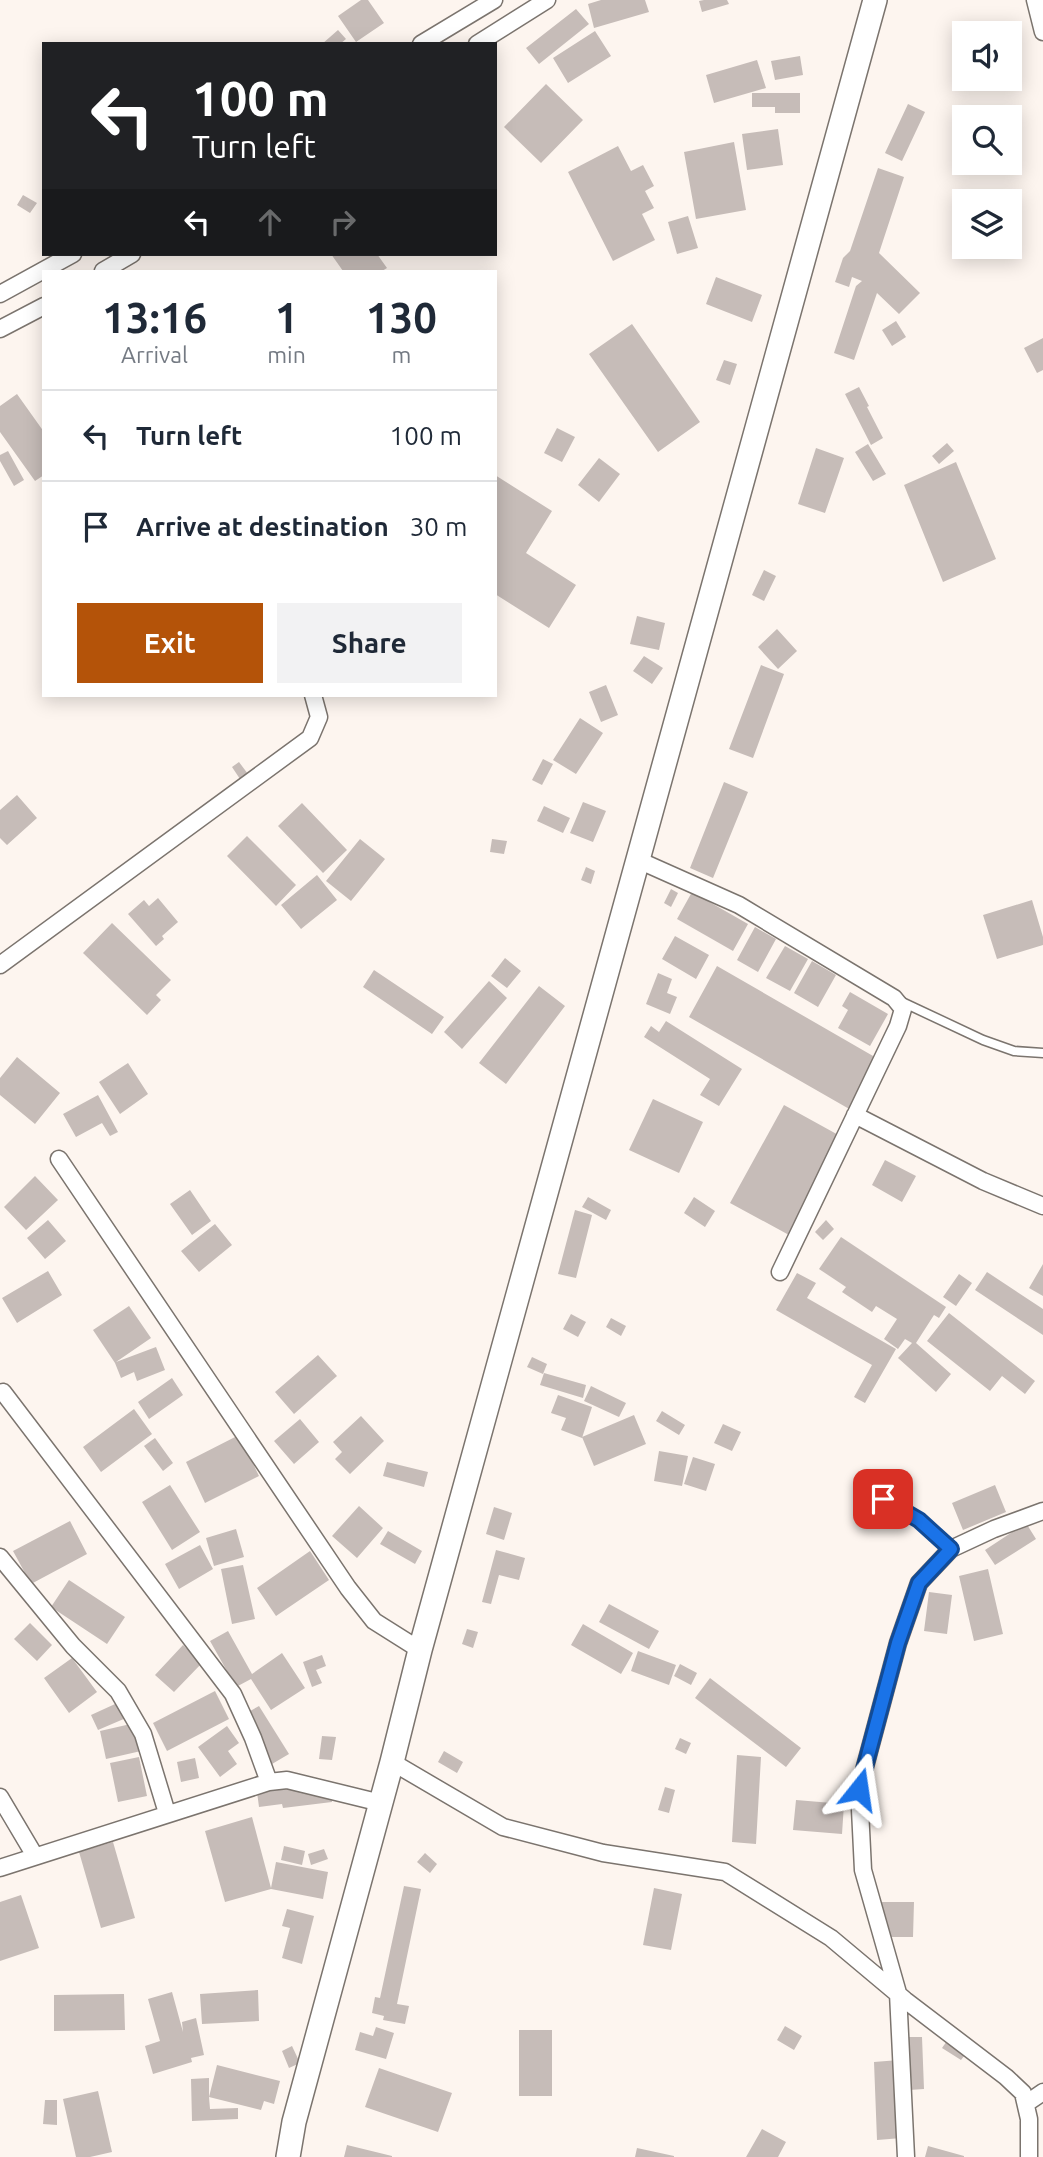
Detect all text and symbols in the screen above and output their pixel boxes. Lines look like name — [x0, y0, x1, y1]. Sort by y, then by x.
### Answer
map controls — [952, 21, 1022, 259]
button: sound — [952, 21, 1022, 91]
icon: left — [77, 70, 168, 161]
text: 100 m — [192, 70, 329, 125]
button: search — [952, 105, 1022, 175]
text: Turn left — [192, 128, 316, 164]
button: layers — [952, 189, 1022, 259]
icon: left — [178, 203, 216, 241]
icon: ahead — [251, 203, 289, 241]
icon: right — [324, 203, 362, 241]
text: 13:16 — [102, 294, 207, 341]
text: 1 — [275, 294, 298, 341]
text: 130 — [366, 294, 437, 341]
text: Arrival — [121, 342, 188, 367]
text: min — [267, 342, 306, 367]
text: m — [391, 342, 411, 367]
icon: left — [77, 417, 115, 455]
text: Turn left — [136, 421, 242, 450]
text: 100 m — [390, 421, 462, 450]
icon: arrive — [77, 508, 115, 546]
text: Arrive at destination — [136, 512, 389, 541]
text: 30 m — [410, 512, 467, 541]
button: Exit — [77, 603, 263, 683]
button: Share — [277, 603, 462, 683]
pin — [853, 1469, 913, 1529]
icon: arrive — [864, 1480, 902, 1518]
position arrow — [822, 1752, 896, 1826]

